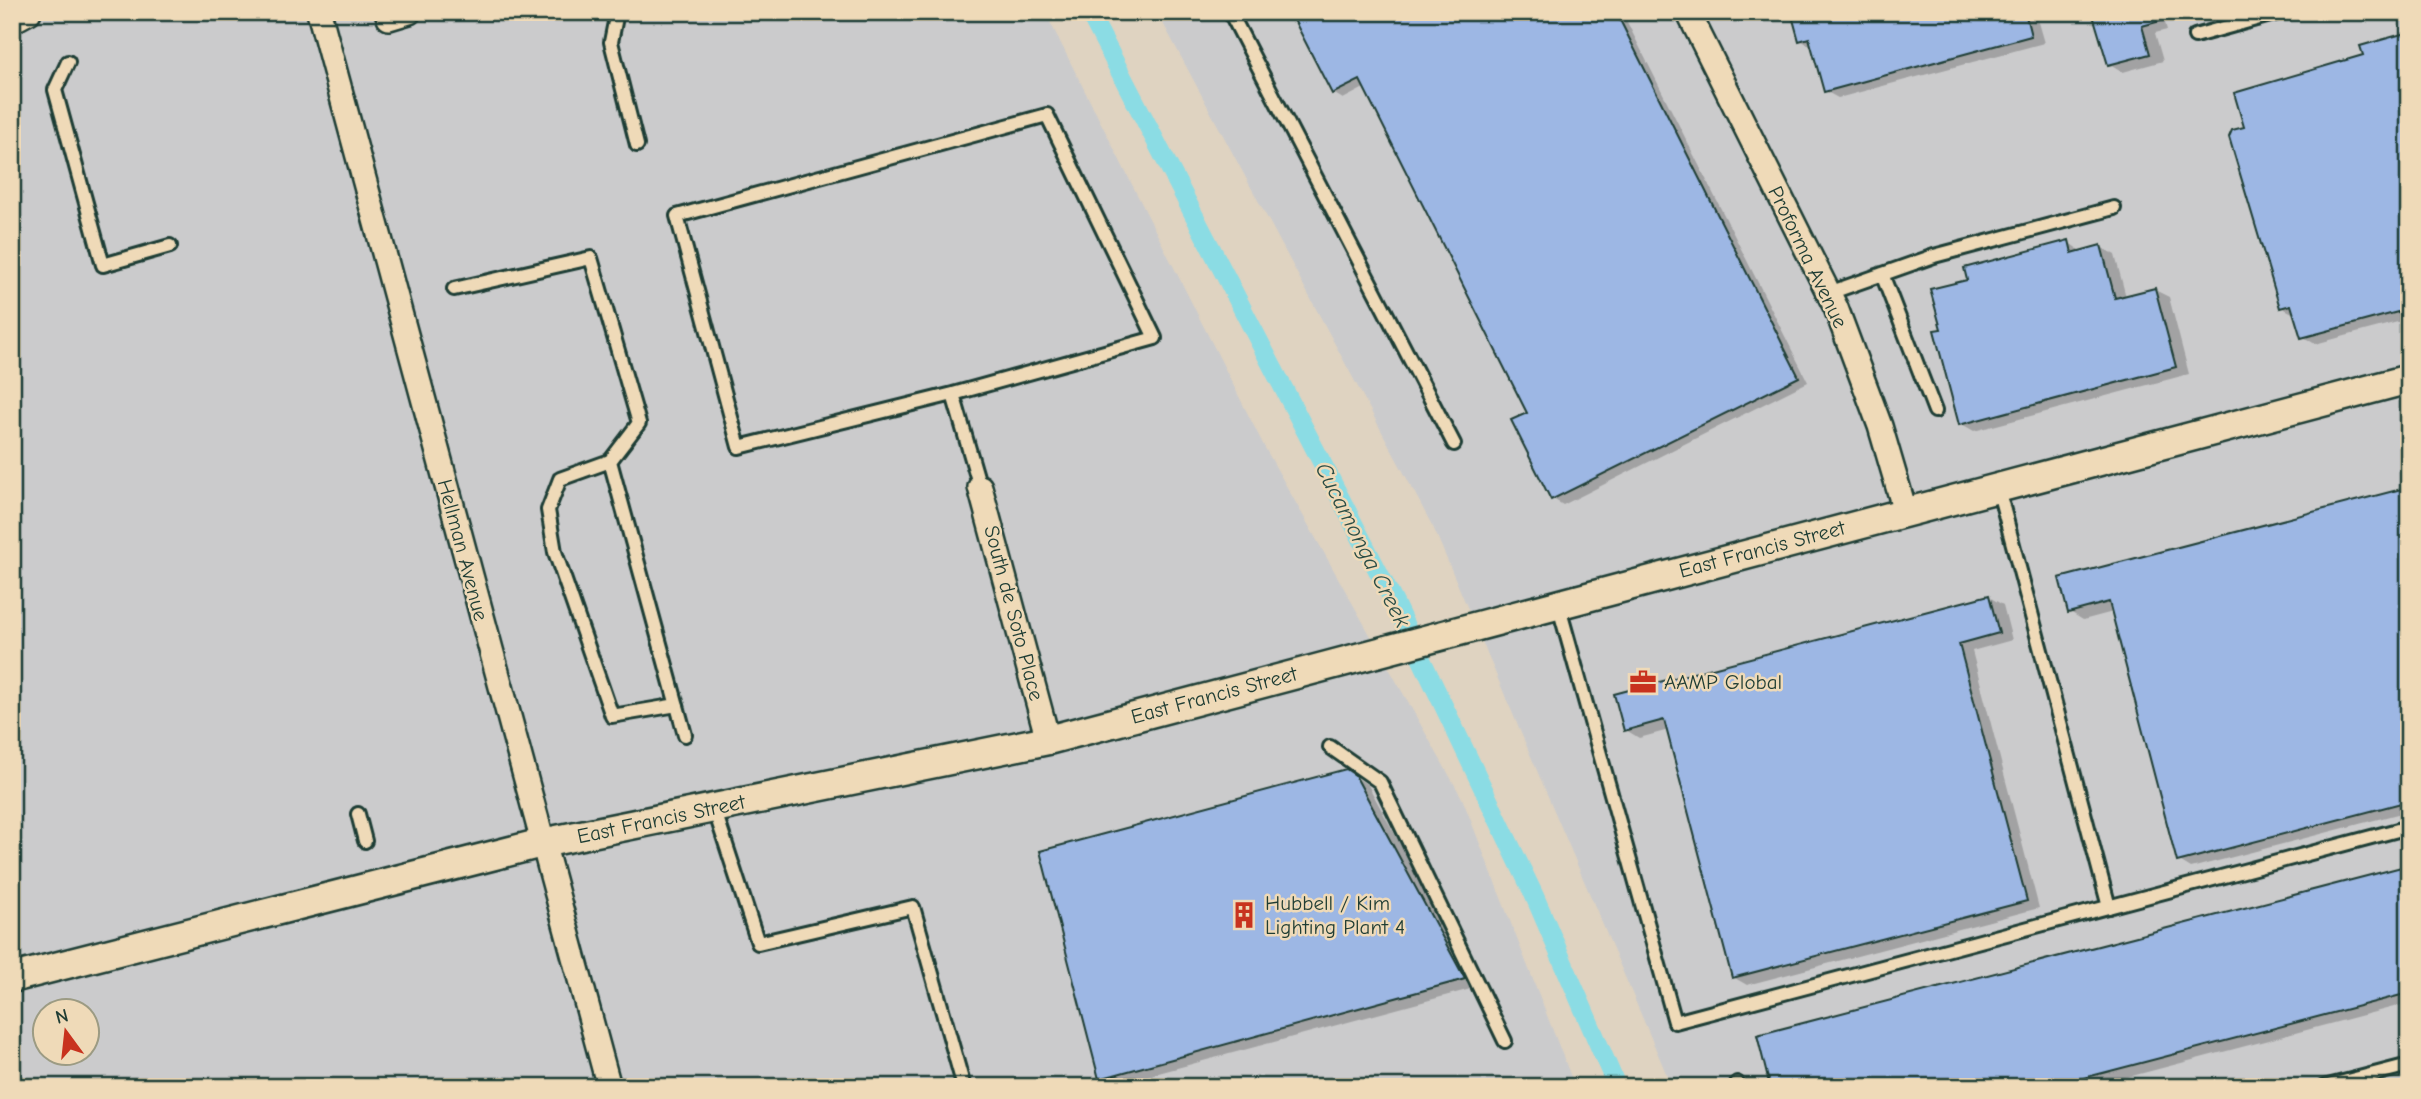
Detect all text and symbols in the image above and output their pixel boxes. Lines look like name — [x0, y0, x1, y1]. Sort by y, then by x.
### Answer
street label: Proforma Avenue — [1763, 182, 1853, 332]
water label: Cucamonga Creek — [1310, 458, 1417, 633]
street label: Hellman Avenue — [433, 477, 493, 623]
street label: East Francis Street — [1676, 515, 1849, 583]
street label: South de Soto Place — [979, 523, 1049, 703]
street label: East Francis Street — [1128, 661, 1301, 729]
office icon: AAMP Global — [1628, 667, 1658, 697]
place label: AAMP Global — [1664, 670, 1782, 694]
street label: East Francis Street — [575, 789, 748, 849]
place label: Hubbell / Kim Lighting Plant 4 — [1265, 891, 1405, 939]
building icon: Hubbell / Kim Lighting Plant 4 — [1229, 900, 1259, 930]
north arrow — [32, 998, 102, 1068]
text: N — [53, 1004, 71, 1029]

